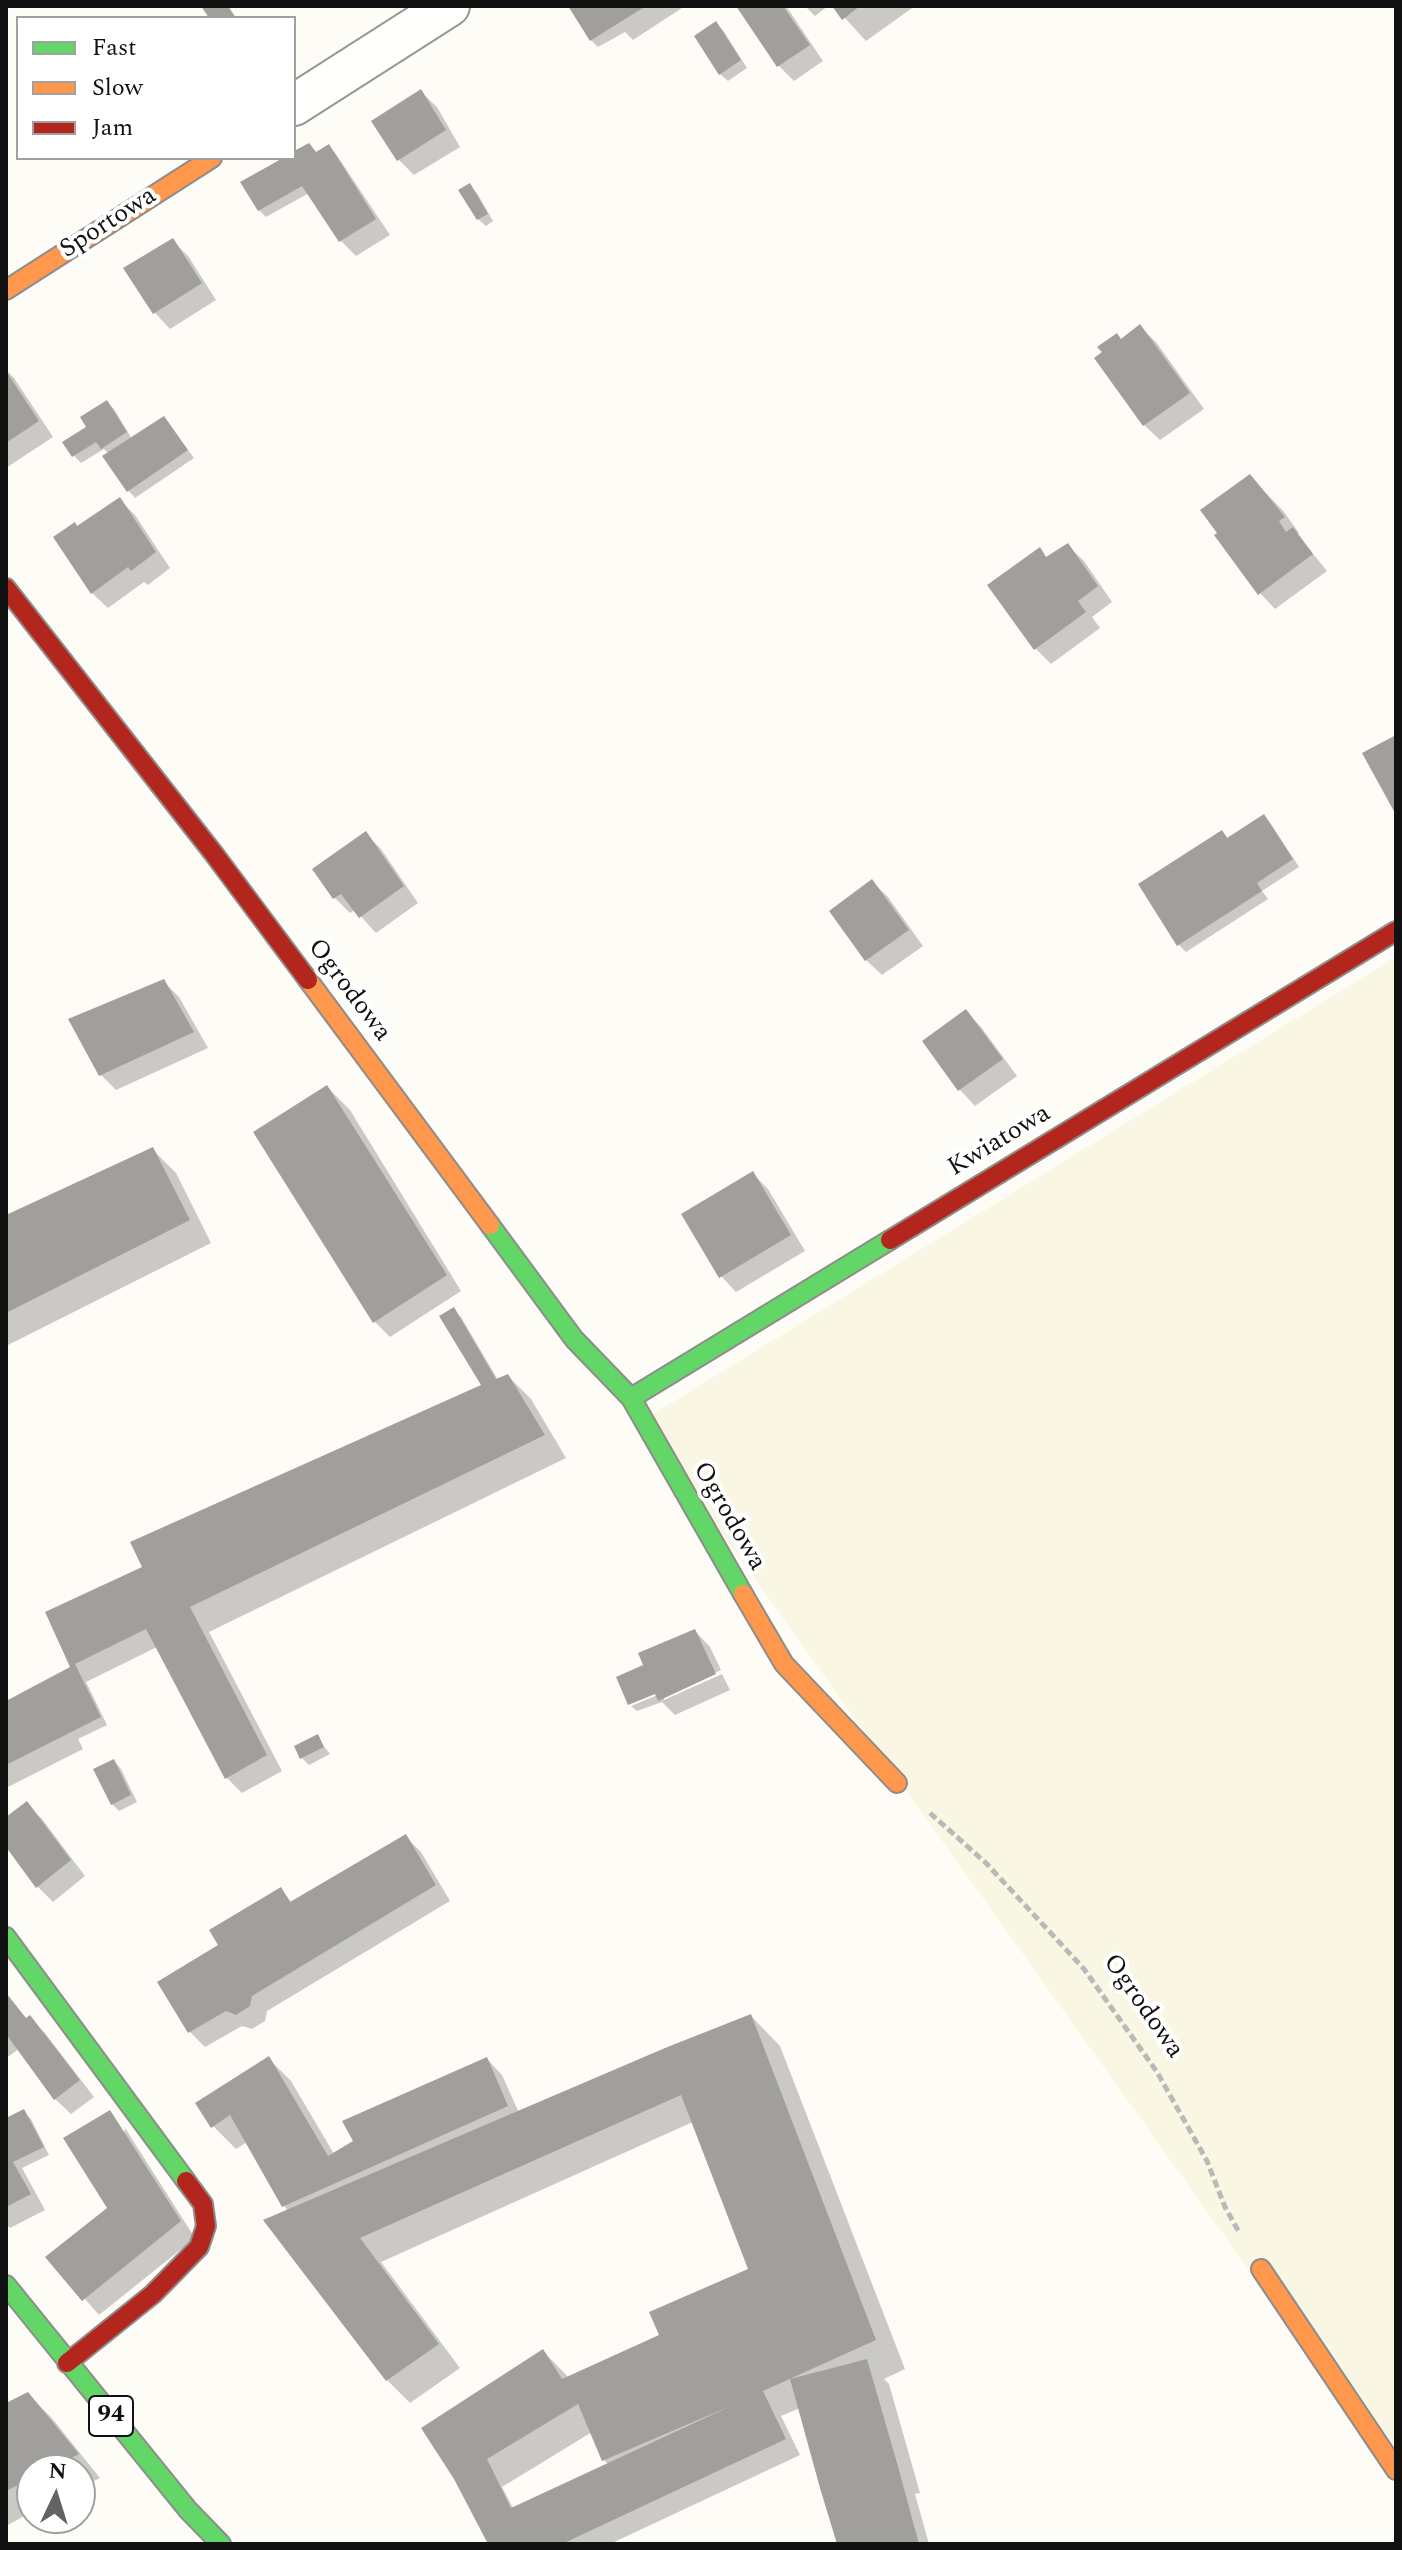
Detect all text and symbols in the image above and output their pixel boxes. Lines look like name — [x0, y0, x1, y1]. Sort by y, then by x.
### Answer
legend — [16, 16, 296, 160]
text: Fast — [92, 30, 137, 66]
text: Slow — [92, 70, 143, 106]
text: Jam — [92, 110, 133, 146]
street label: Sportowa — [55, 181, 163, 267]
street label: Ogrodowa — [299, 934, 397, 1048]
street label: Kwiatowa — [943, 1099, 1057, 1185]
street label: Ogrodowa — [684, 1457, 772, 1577]
street label: Ogrodowa — [1095, 1949, 1189, 2065]
road number: 94 — [89, 2396, 133, 2436]
north arrow — [16, 2454, 96, 2534]
text: N — [47, 2454, 68, 2489]

